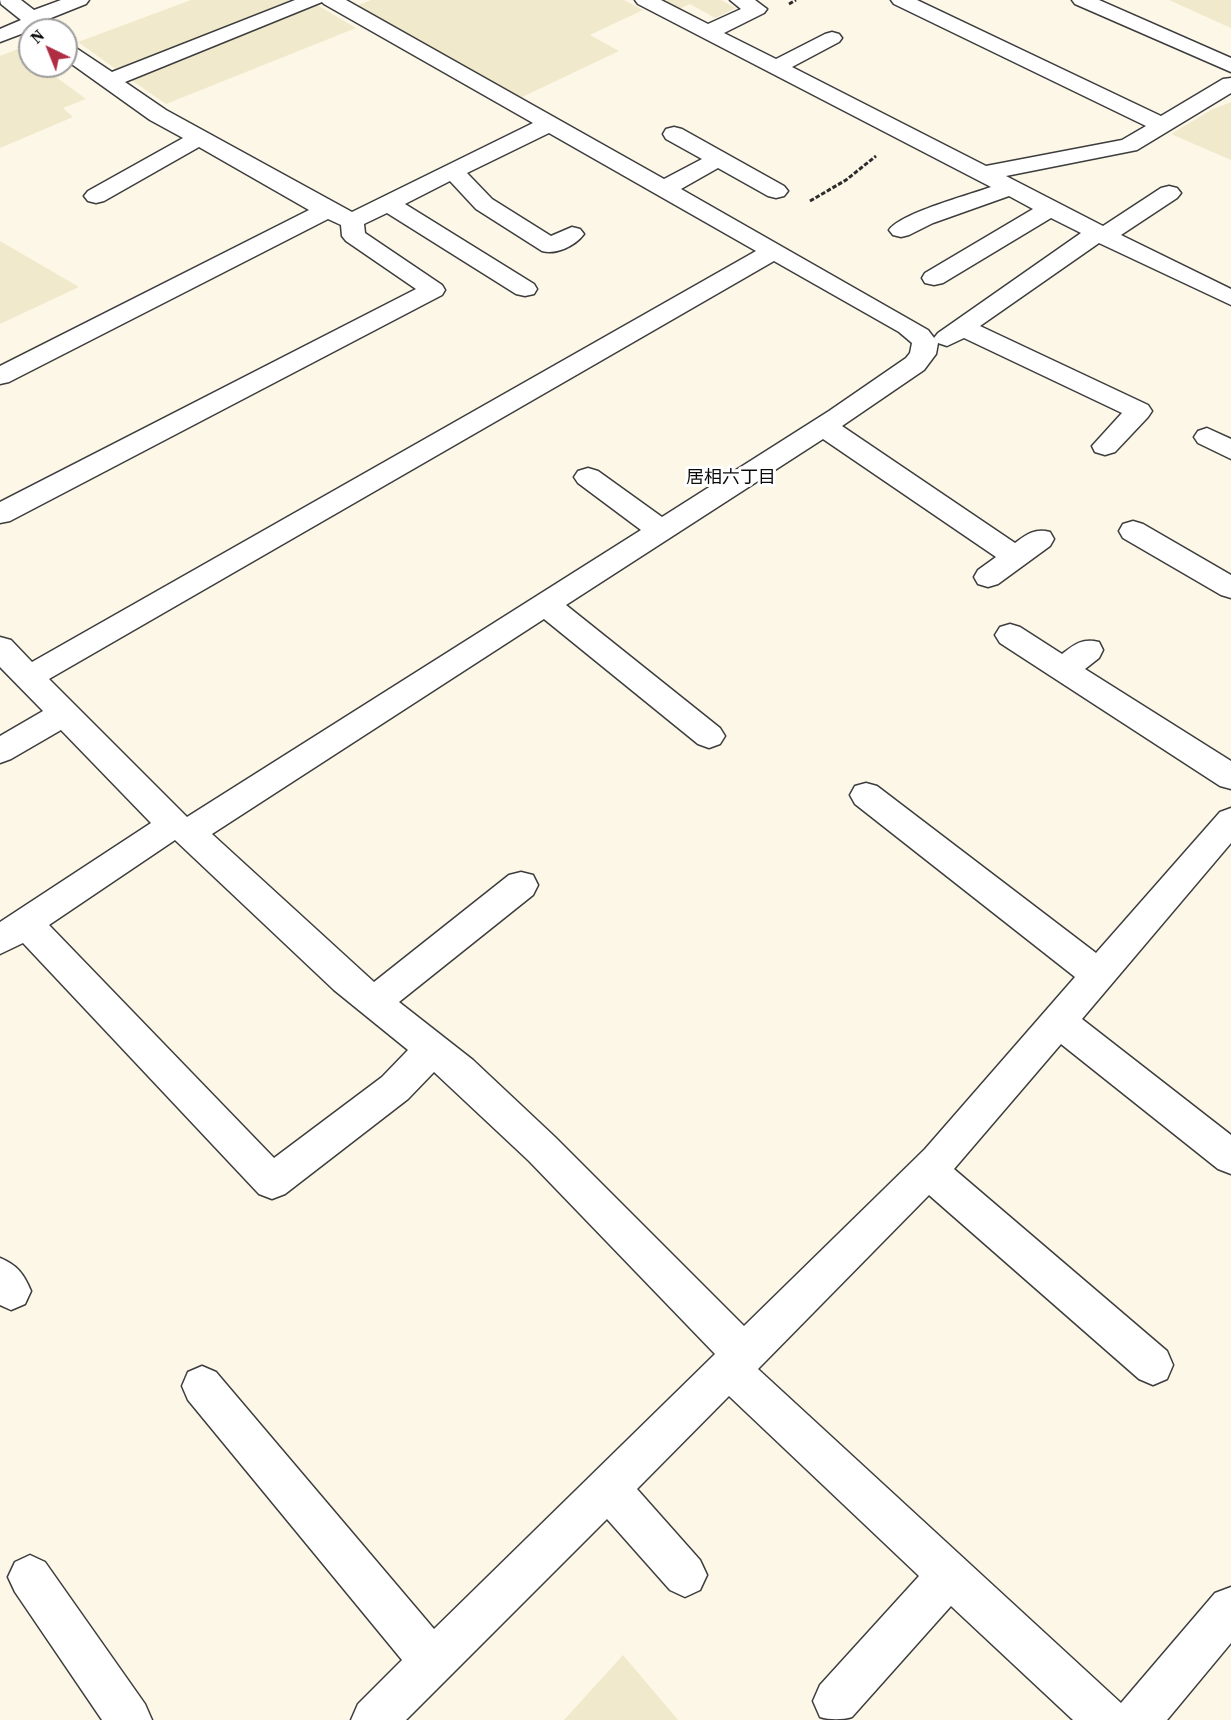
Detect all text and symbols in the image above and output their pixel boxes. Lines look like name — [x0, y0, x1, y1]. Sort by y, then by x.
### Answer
north arrow — [18, 18, 78, 78]
text: N — [25, 24, 49, 48]
district label: 居相六丁目 — [686, 467, 776, 489]

